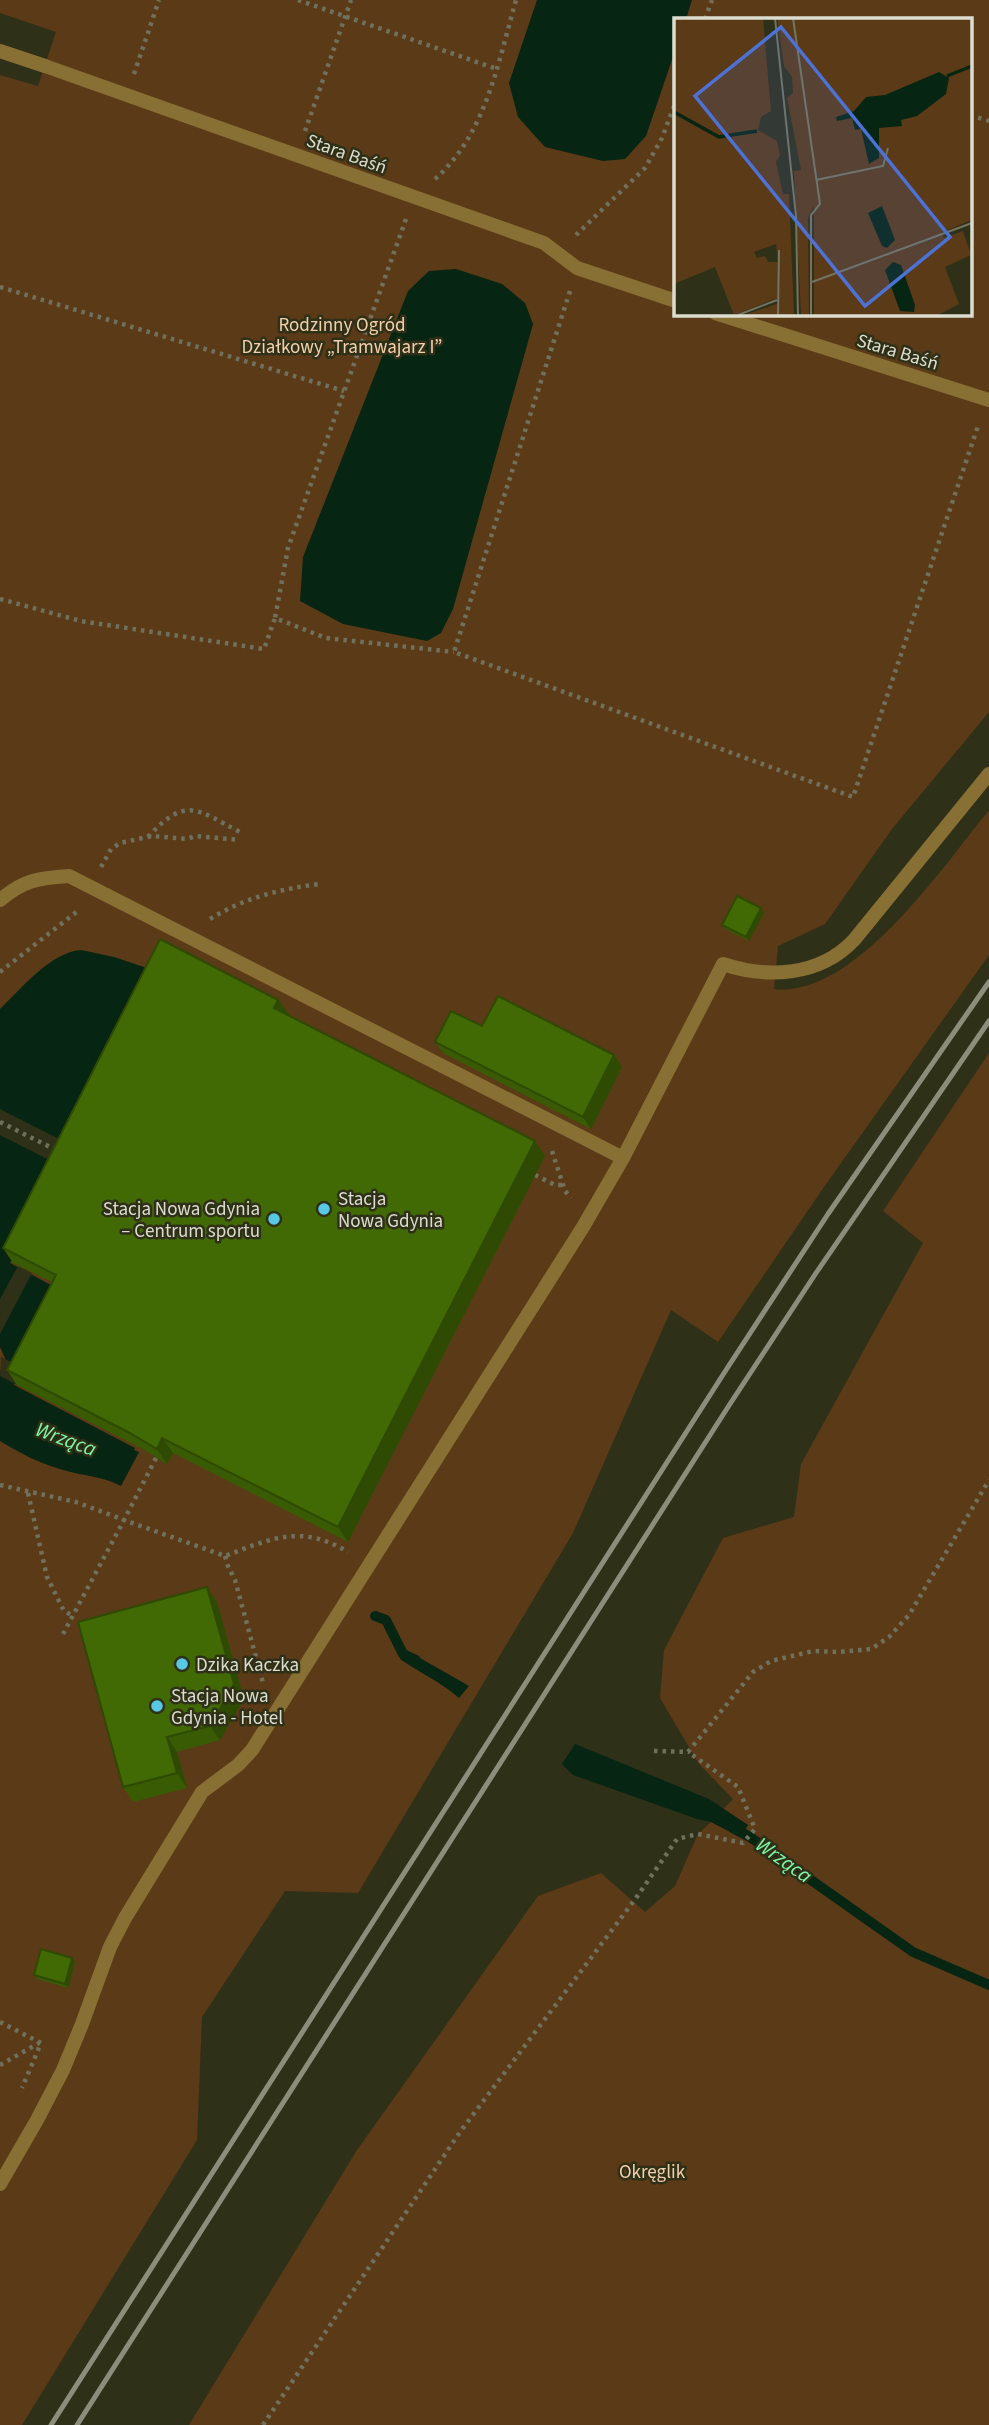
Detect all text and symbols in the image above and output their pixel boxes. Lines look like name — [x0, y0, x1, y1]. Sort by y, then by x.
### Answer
inset map — [674, 18, 972, 315]
street label: Stara Baśń — [302, 127, 391, 181]
park label: Rodzinny Ogród Działkowy „Tramwajarz I” — [242, 312, 442, 361]
street label: Stara Baśń — [853, 327, 942, 378]
place label: Stacja Nowa Gdynia — [338, 1186, 443, 1235]
place label: Stacja Nowa Gdynia – Centrum sportu — [103, 1196, 260, 1245]
marker: Stacja Nowa Gdynia — [316, 1201, 332, 1217]
marker: Stacja Nowa Gdynia – Centrum sportu — [266, 1211, 282, 1227]
water label: Wrząca — [31, 1414, 101, 1464]
place label: Dzika Kaczka — [196, 1652, 299, 1679]
marker: Dzika Kaczka — [174, 1656, 190, 1672]
place label: Stacja Nowa Gdynia - Hotel — [171, 1683, 283, 1732]
marker: Stacja Nowa Gdynia - Hotel — [149, 1698, 165, 1714]
water label: Wrząca — [750, 1830, 818, 1890]
park label: Okręglik — [619, 2159, 686, 2186]

